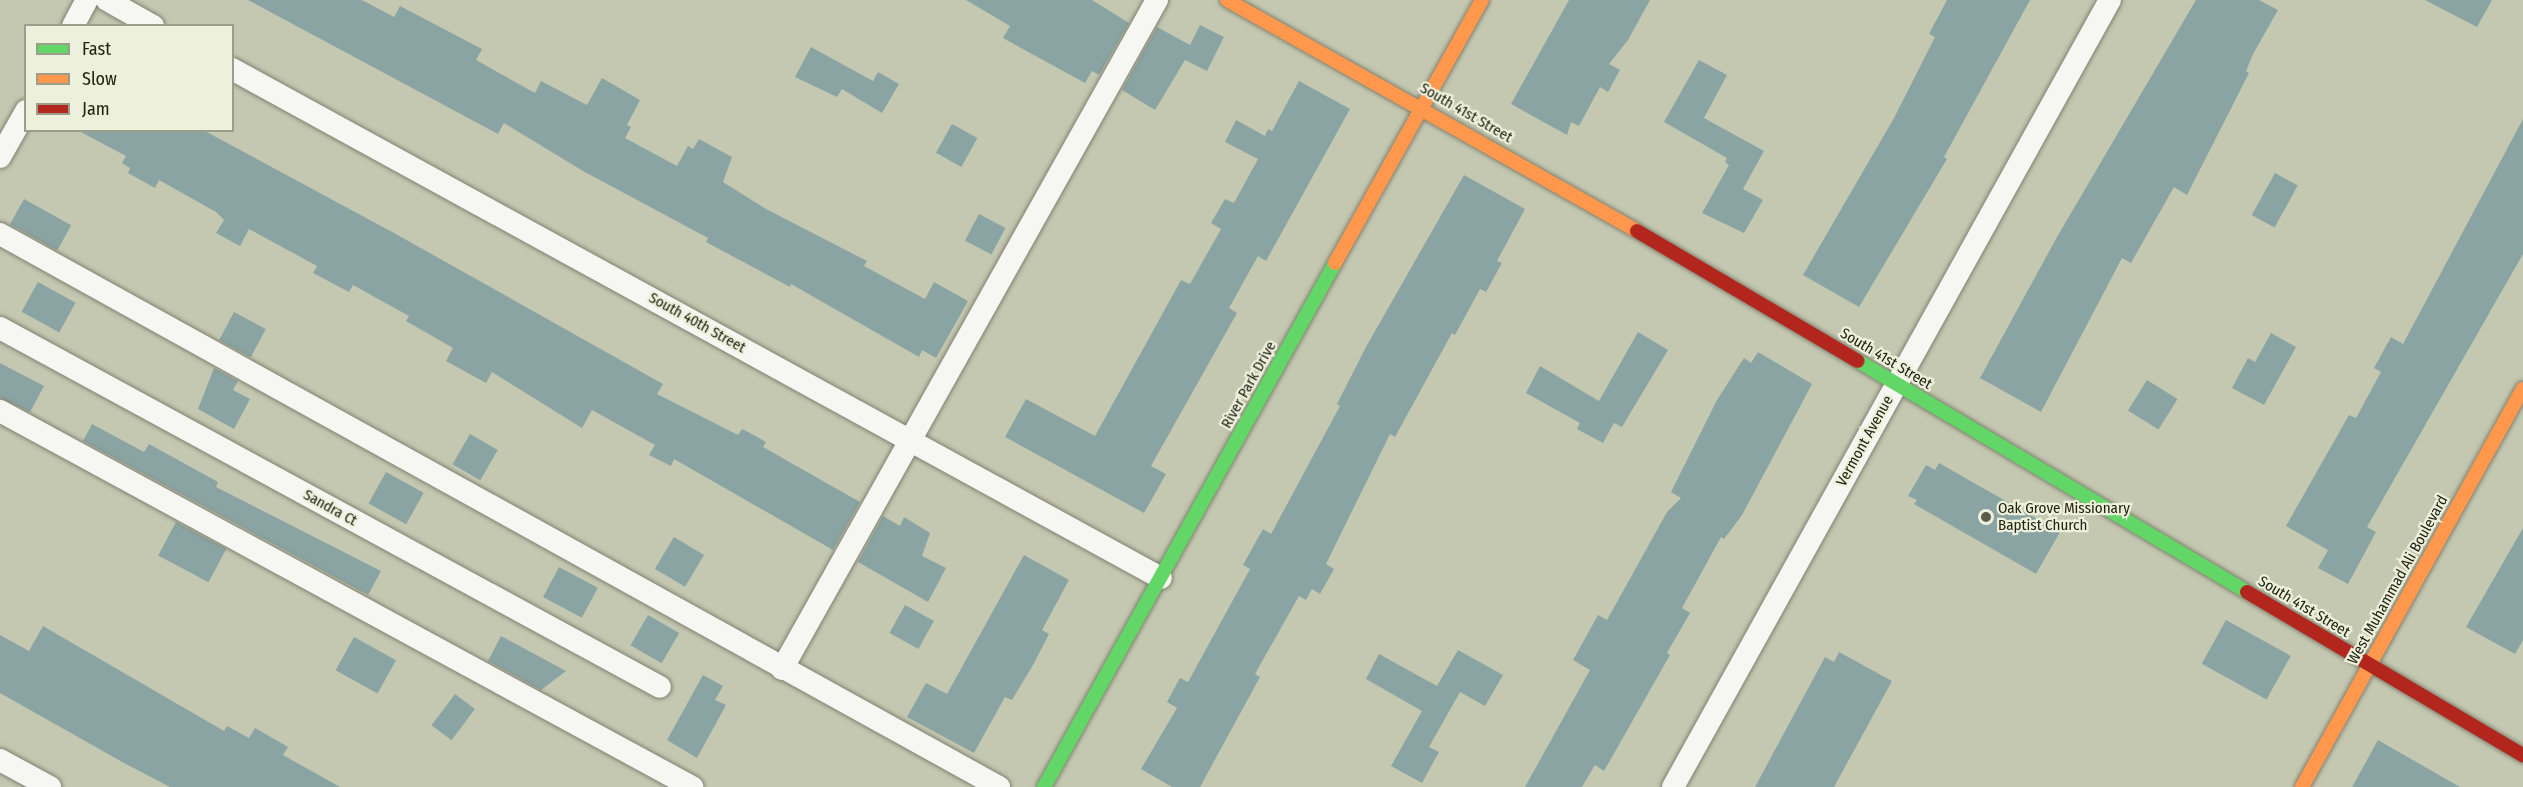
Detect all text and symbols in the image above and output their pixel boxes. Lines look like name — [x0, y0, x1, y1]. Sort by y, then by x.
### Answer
legend — [24, 24, 234, 132]
text: Fast — [82, 38, 111, 60]
text: Slow — [82, 68, 117, 90]
street label: South 41st Street — [1417, 79, 1515, 147]
text: Jam — [82, 98, 110, 120]
street label: South 40th Street — [645, 289, 749, 357]
street label: South 41st Street — [1837, 325, 1935, 393]
street label: River Park Drive — [1218, 338, 1280, 432]
street label: Vermont Avenue — [1833, 393, 1897, 489]
street label: Sandra Ct — [300, 486, 360, 530]
street label: West Muhammad Ali Boulevard — [2344, 493, 2452, 667]
place label: Oak Grove Missionary Baptist Church — [1998, 499, 2130, 534]
marker: Oak Grove Missionary Baptist Church — [1979, 510, 1993, 524]
street label: South 41st Street — [2255, 573, 2353, 641]

